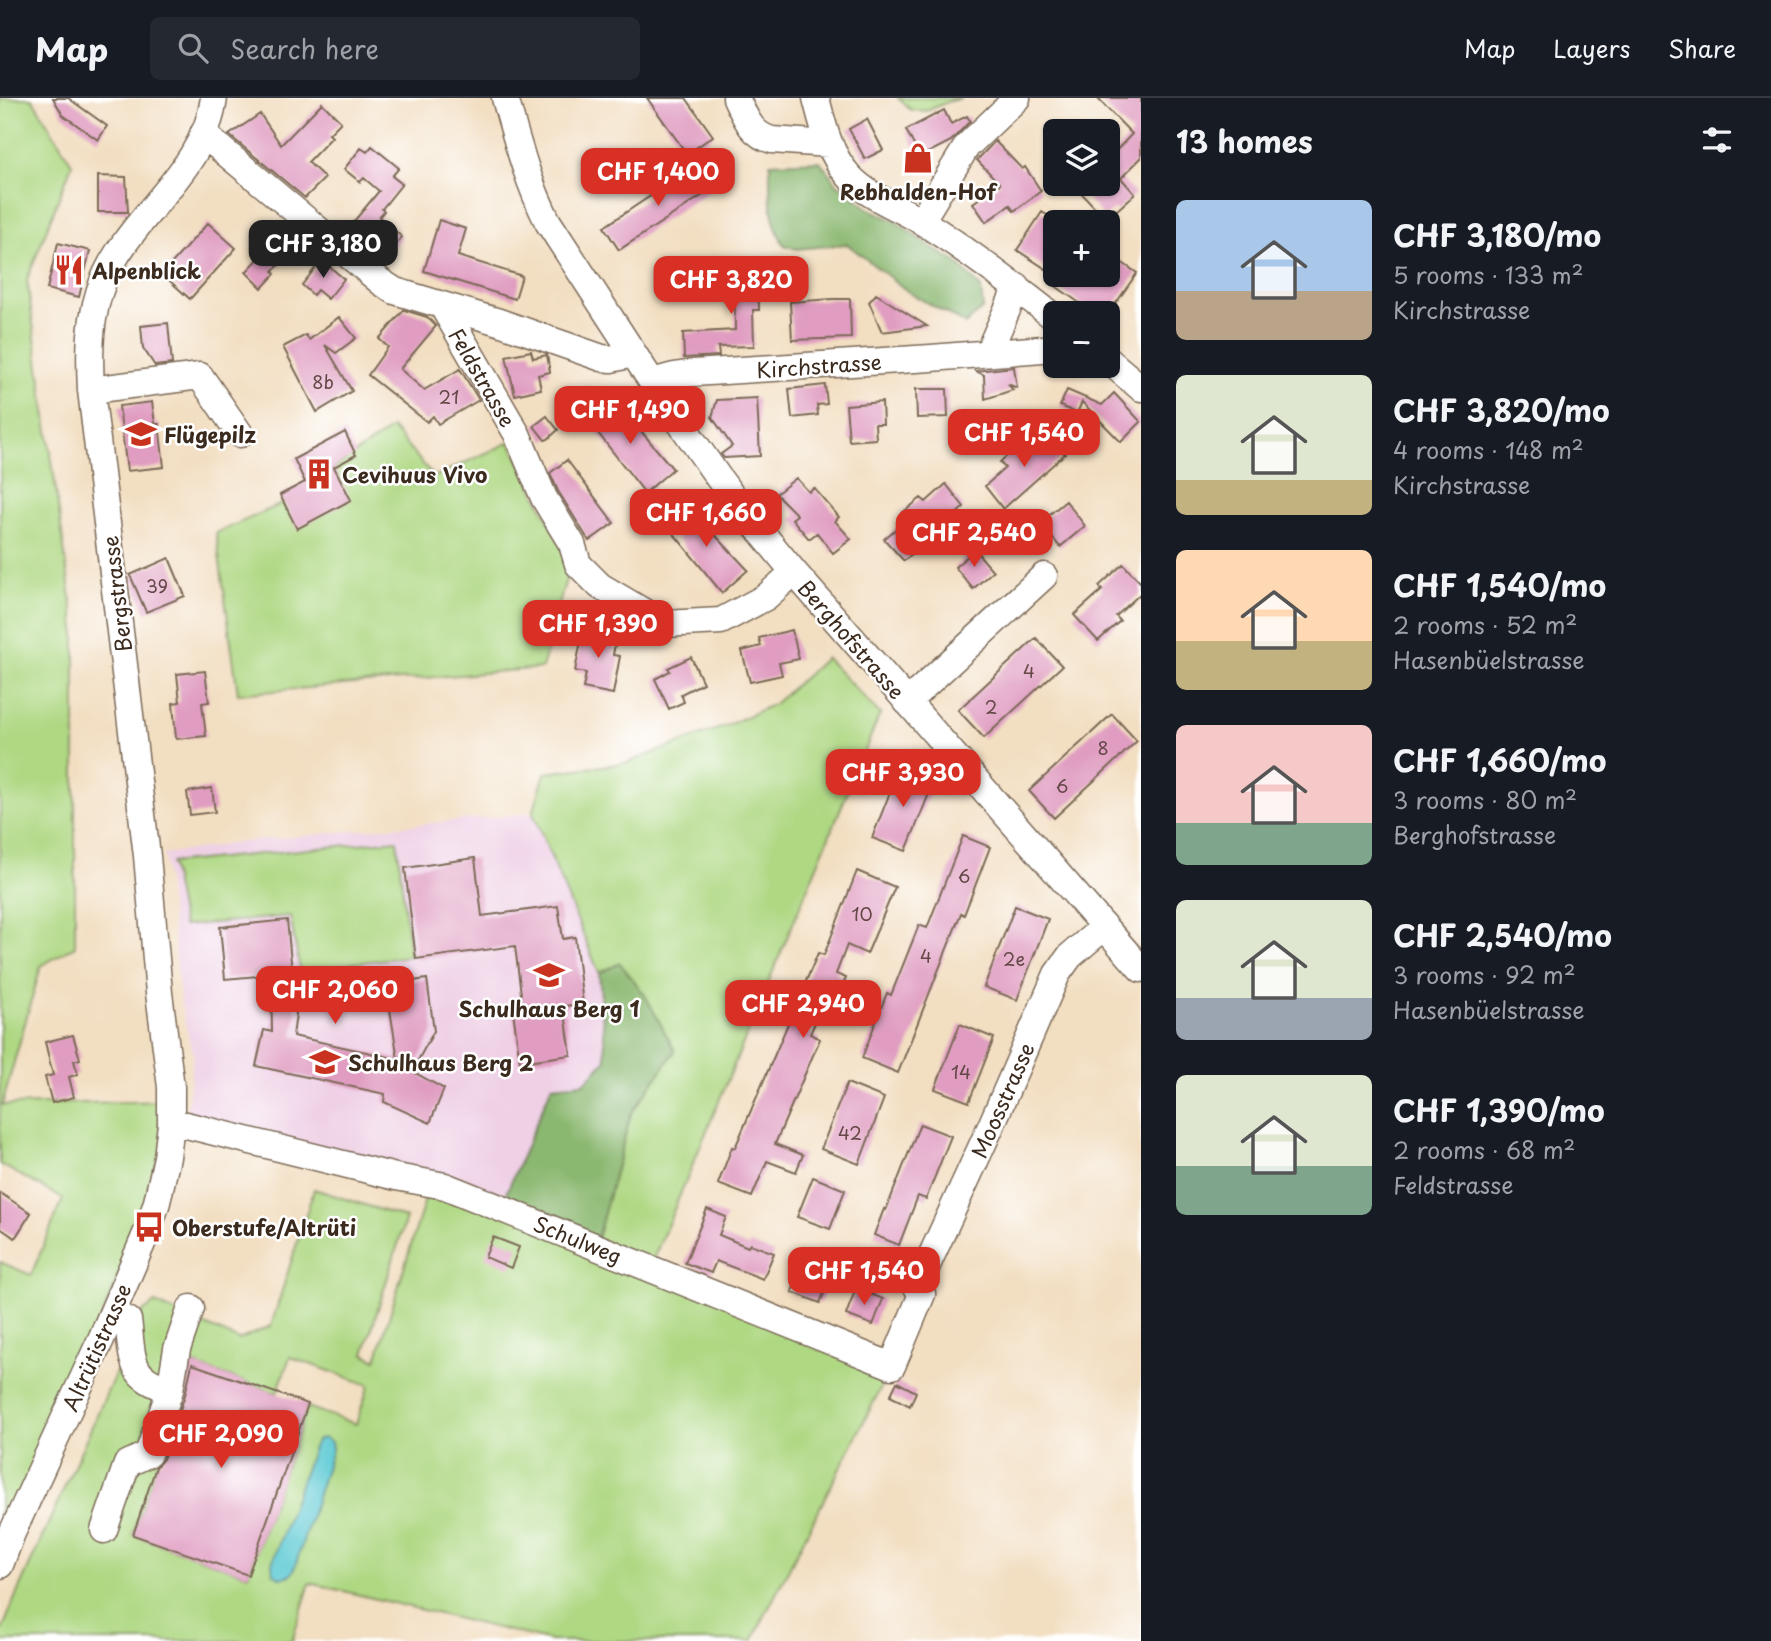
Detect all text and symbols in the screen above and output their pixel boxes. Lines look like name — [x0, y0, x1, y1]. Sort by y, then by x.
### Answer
search box — [150, 17, 640, 80]
text: Map — [35, 23, 108, 73]
icon: search — [174, 29, 212, 67]
text: Search here — [230, 29, 379, 68]
text: Map — [1464, 30, 1515, 66]
text: Layers — [1553, 30, 1630, 66]
text: Share — [1668, 30, 1736, 66]
text: 13 homes — [1176, 118, 1313, 163]
map controls — [1043, 119, 1120, 378]
button: layers — [1043, 119, 1120, 196]
icon: filters — [1698, 121, 1736, 159]
shop icon: Rebhalden-Hof — [901, 141, 935, 175]
pin: CHF 1,400 — [578, 148, 738, 208]
text: CHF 1,400 — [597, 153, 719, 188]
place label: Rebhalden-Hof — [840, 175, 998, 207]
button: + — [1043, 210, 1120, 287]
text: CHF 3,180/mo — [1393, 212, 1601, 257]
pin: CHF 3,180 — [243, 220, 403, 280]
text: CHF 3,180 — [265, 225, 381, 260]
icon: home — [1232, 228, 1316, 312]
restaurant icon: Alpenblick — [52, 253, 86, 287]
place label: Alpenblick — [91, 254, 201, 286]
pin: CHF 3,820 — [651, 256, 811, 316]
text: 5 rooms · 133 m² — [1393, 257, 1584, 292]
text: CHF 3,820 — [670, 261, 792, 296]
text: Kirchstrasse — [1393, 292, 1530, 327]
button: − — [1043, 301, 1120, 378]
street label: Feldstrasse — [442, 321, 524, 433]
street label: Kirchstrasse — [755, 345, 883, 385]
house number: 8b — [312, 368, 334, 395]
house number: 21 — [439, 383, 459, 410]
pin: CHF 1,490 — [550, 386, 710, 446]
text: CHF 3,820/mo — [1393, 387, 1610, 432]
text: CHF 1,490 — [570, 391, 690, 426]
icon: home — [1232, 403, 1316, 487]
pin: CHF 1,540 — [944, 410, 1104, 469]
text: CHF 1,540 — [964, 414, 1084, 449]
school or university icon: Flügepilz — [124, 417, 158, 451]
place label: Flügepilz — [164, 418, 257, 450]
text: 4 rooms · 148 m² — [1393, 432, 1584, 467]
building icon: Cevihuus Vivo — [302, 457, 336, 491]
place label: Cevihuus Vivo — [342, 458, 487, 490]
text: Kirchstrasse — [1393, 467, 1530, 502]
pin: CHF 1,660 — [626, 490, 786, 549]
text: CHF 1,660 — [646, 494, 766, 529]
pin: CHF 2,540 — [894, 510, 1054, 569]
text: CHF 2,540 — [912, 514, 1036, 549]
street label: Bergstrasse — [93, 534, 139, 654]
text: CHF 1,540/mo — [1393, 562, 1606, 607]
house number: 39 — [146, 572, 168, 599]
street label: Berghofstrasse — [791, 572, 913, 706]
icon: home — [1232, 578, 1316, 662]
pin: CHF 1,390 — [518, 601, 678, 660]
text: CHF 1,390 — [538, 605, 658, 640]
text: 2 rooms · 52 m² — [1393, 607, 1577, 642]
text: Hasenbüelstrasse — [1393, 642, 1585, 677]
house number: 4 — [1023, 657, 1035, 684]
house number: 2 — [985, 693, 997, 720]
house number: 8 — [1097, 734, 1109, 761]
text: CHF 1,660/mo — [1393, 737, 1606, 782]
pin: CHF 3,930 — [823, 750, 983, 809]
icon: home — [1232, 753, 1316, 837]
text: CHF 3,930 — [842, 754, 964, 789]
house number: 6 — [1056, 772, 1068, 799]
text: 3 rooms · 80 m² — [1393, 782, 1577, 817]
text: Berghofstrasse — [1393, 817, 1556, 852]
house number: 6 — [958, 862, 970, 889]
house number: 10 — [851, 900, 873, 927]
text: CHF 2,540/mo — [1393, 912, 1612, 957]
icon: home — [1232, 928, 1316, 1012]
house number: 4 — [920, 942, 932, 969]
house number: 2e — [1003, 945, 1025, 972]
text: 3 rooms · 92 m² — [1393, 957, 1576, 992]
school or university icon: Schulhaus Berg 1 — [532, 958, 566, 992]
pin: CHF 2,060 — [255, 967, 415, 1026]
text: CHF 2,060 — [272, 971, 398, 1006]
pin: CHF 2,940 — [723, 981, 883, 1040]
text: CHF 2,940 — [741, 985, 865, 1020]
place label: Schulhaus Berg 1 — [459, 992, 639, 1024]
text: Hasenbüelstrasse — [1393, 992, 1585, 1027]
street label: Moosstrasse — [962, 1037, 1042, 1163]
school or university icon: Schulhaus Berg 2 — [308, 1045, 342, 1079]
place label: Schulhaus Berg 2 — [348, 1046, 534, 1078]
house number: 14 — [951, 1058, 971, 1085]
text: CHF 1,390/mo — [1393, 1087, 1605, 1132]
icon: home — [1232, 1103, 1316, 1187]
house number: 42 — [838, 1119, 862, 1146]
text: 2 rooms · 68 m² — [1393, 1132, 1575, 1167]
text: Feldstrasse — [1393, 1167, 1513, 1202]
street label: Schulweg — [529, 1207, 627, 1271]
bus stop icon: Oberstufe/Altrüti — [132, 1210, 166, 1244]
place label: Oberstufe/Altrüti — [172, 1211, 356, 1243]
pin: CHF 1,540 — [784, 1248, 944, 1307]
text: CHF 1,540 — [804, 1252, 924, 1287]
street label: Altrütistrasse — [53, 1278, 139, 1416]
pin: CHF 2,090 — [141, 1410, 301, 1470]
text: CHF 2,090 — [159, 1415, 283, 1450]

